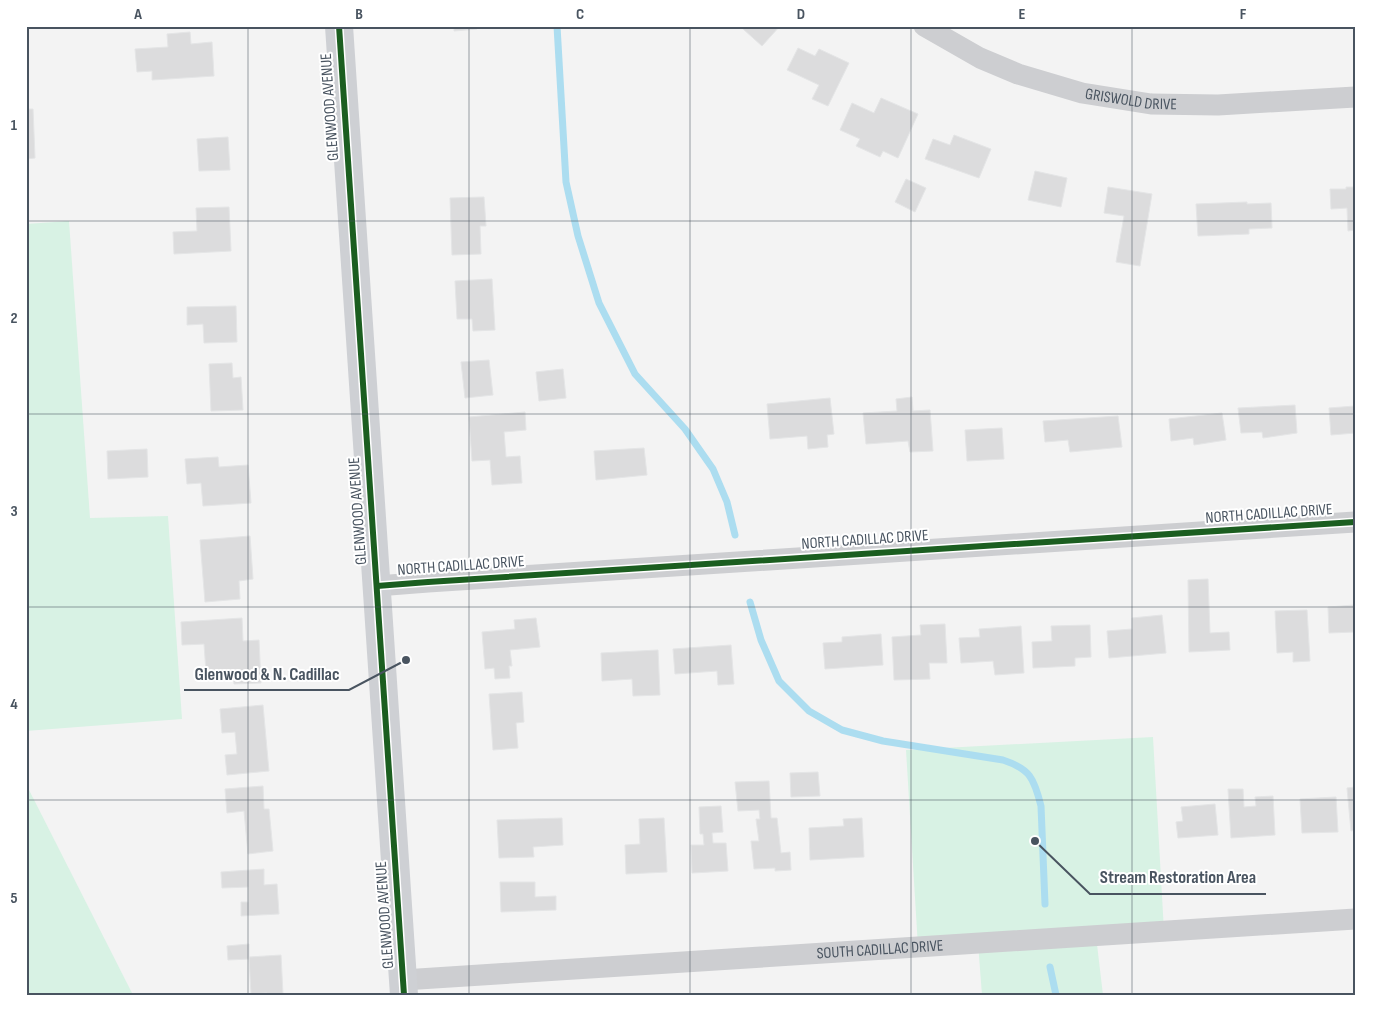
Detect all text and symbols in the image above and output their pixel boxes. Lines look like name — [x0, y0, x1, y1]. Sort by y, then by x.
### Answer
text: A — [133, 5, 142, 24]
text: B — [355, 5, 363, 24]
text: C — [576, 5, 584, 24]
text: D — [797, 5, 805, 24]
text: E — [1019, 5, 1026, 24]
text: F — [1240, 5, 1247, 24]
street label: GLENWOOD AVENUE — [317, 52, 343, 162]
street label: GRISWOLD DRIVE — [1084, 84, 1177, 114]
text: 1 — [11, 116, 18, 135]
text: 2 — [10, 309, 18, 328]
street label: GLENWOOD AVENUE — [345, 456, 371, 566]
street label: NORTH CADILLAC DRIVE — [1205, 500, 1333, 528]
text: 3 — [10, 502, 18, 521]
street label: NORTH CADILLAC DRIVE — [801, 526, 929, 554]
street label: NORTH CADILLAC DRIVE — [397, 552, 525, 580]
callout: Glenwood & N. Cadillac — [184, 657, 349, 690]
text: Glenwood & N. Cadillac — [195, 664, 340, 685]
text: 4 — [10, 695, 18, 714]
street label: GLENWOOD AVENUE — [372, 860, 398, 970]
callout: Stream Restoration Area — [1090, 861, 1266, 894]
text: Stream Restoration Area — [1100, 867, 1256, 888]
text: 5 — [10, 889, 18, 908]
street label: SOUTH CADILLAC DRIVE — [816, 936, 944, 963]

